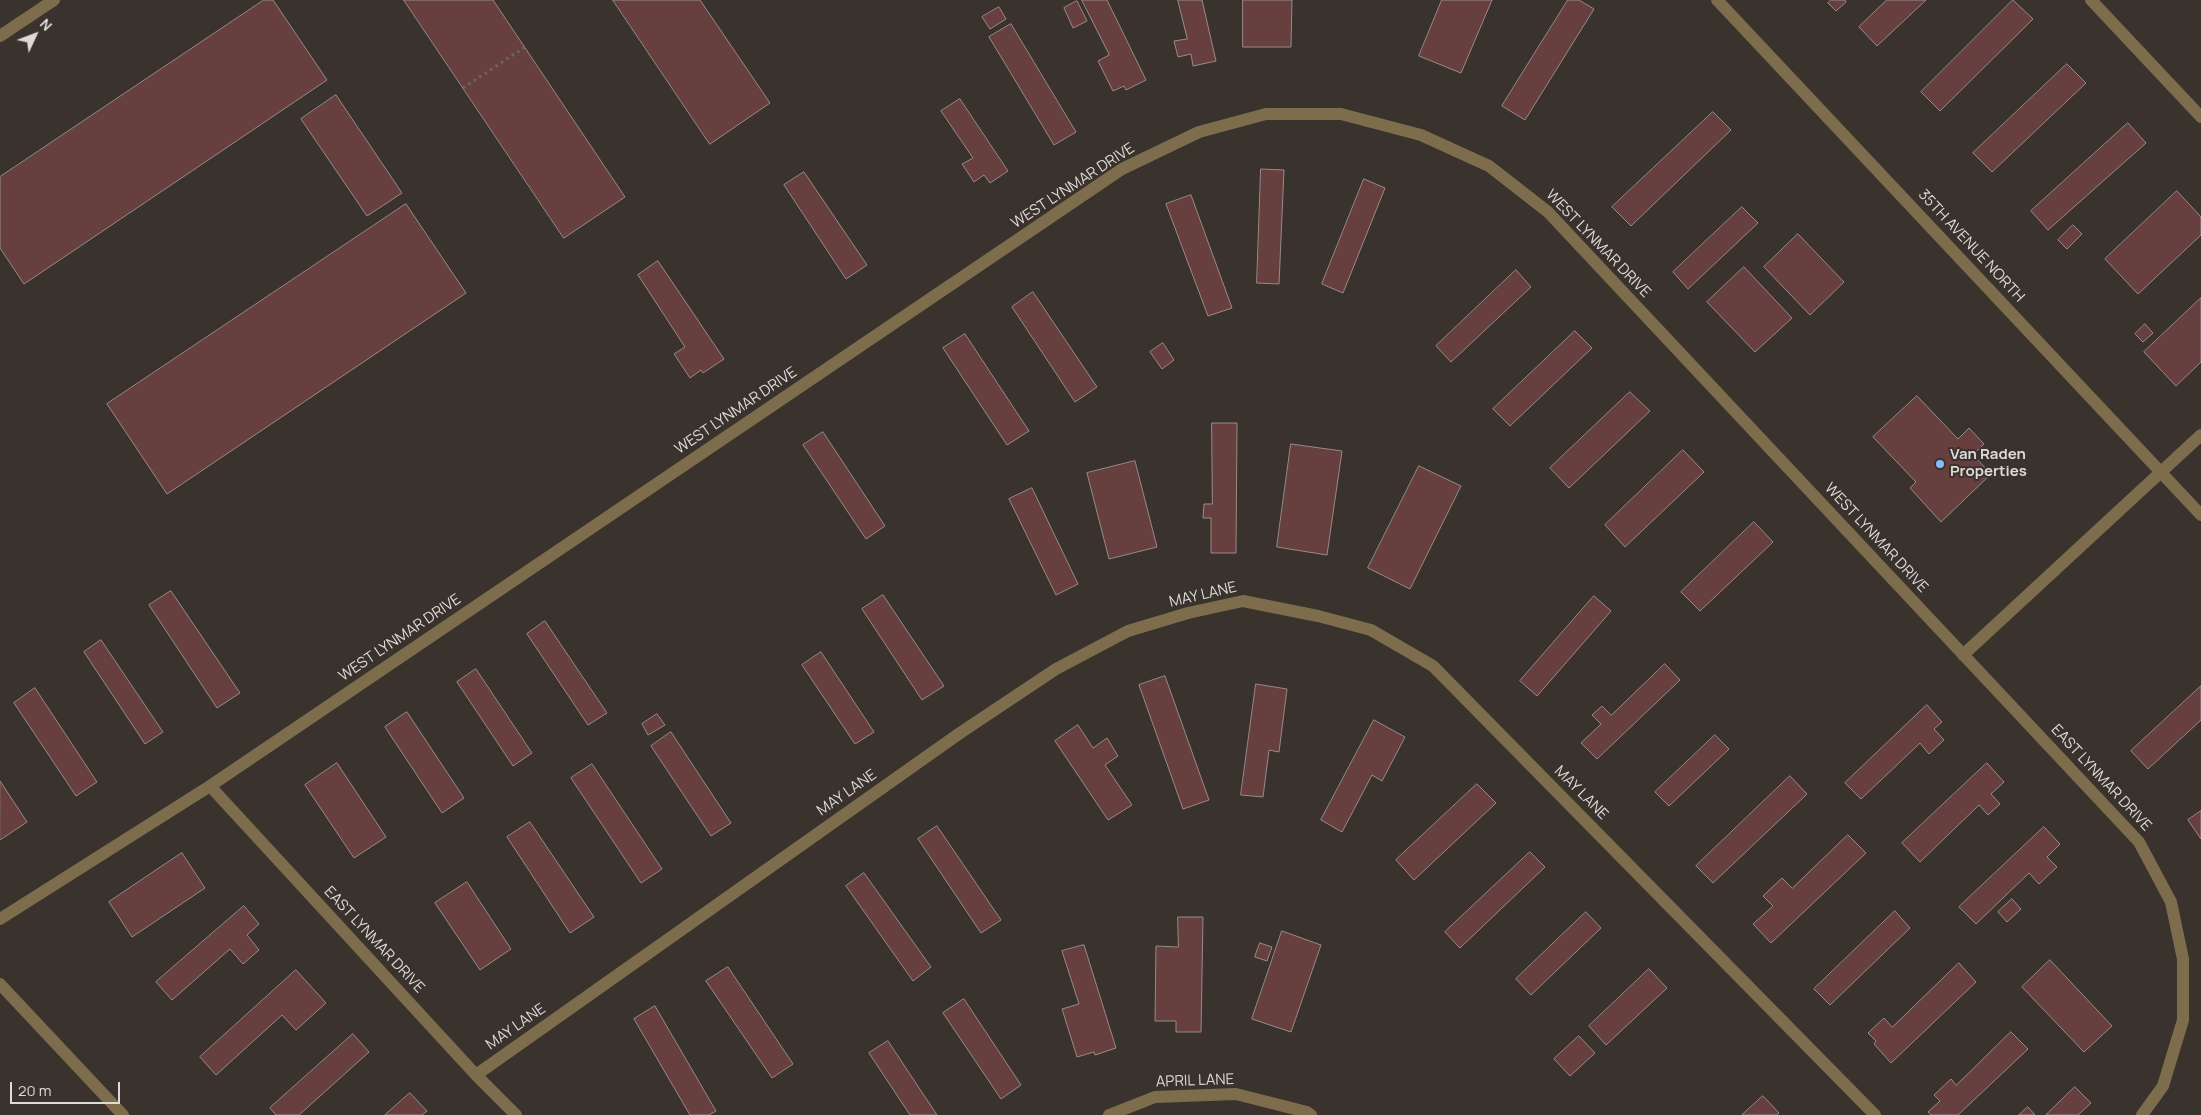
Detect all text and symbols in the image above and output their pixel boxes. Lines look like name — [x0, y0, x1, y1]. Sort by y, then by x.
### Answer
north arrow — [10, 10, 60, 60]
text: N — [36, 14, 57, 35]
street label: WEST LYNMAR DRIVE — [1008, 139, 1138, 233]
street label: WEST LYNMAR DRIVE — [1542, 186, 1654, 302]
street label: 35TH AVENUE NORTH — [1914, 186, 2028, 306]
street label: WEST LYNMAR DRIVE — [672, 363, 800, 459]
place label: Van Raden Properties — [1950, 446, 2027, 481]
marker: Van Raden Properties — [1934, 458, 1946, 470]
street label: WEST LYNMAR DRIVE — [1821, 479, 1931, 597]
street label: MAY LANE — [1168, 579, 1238, 611]
street label: WEST LYNMAR DRIVE — [336, 590, 464, 686]
street label: EAST LYNMAR DRIVE — [2047, 721, 2155, 835]
street label: MAY LANE — [1550, 762, 1612, 824]
street label: MAY LANE — [814, 766, 880, 820]
street label: EAST LYNMAR DRIVE — [320, 883, 428, 997]
street label: MAY LANE — [483, 1000, 549, 1054]
street label: APRIL LANE — [1156, 1071, 1234, 1091]
scale bar — [12, 1072, 122, 1104]
text: 20 m — [18, 1080, 51, 1101]

